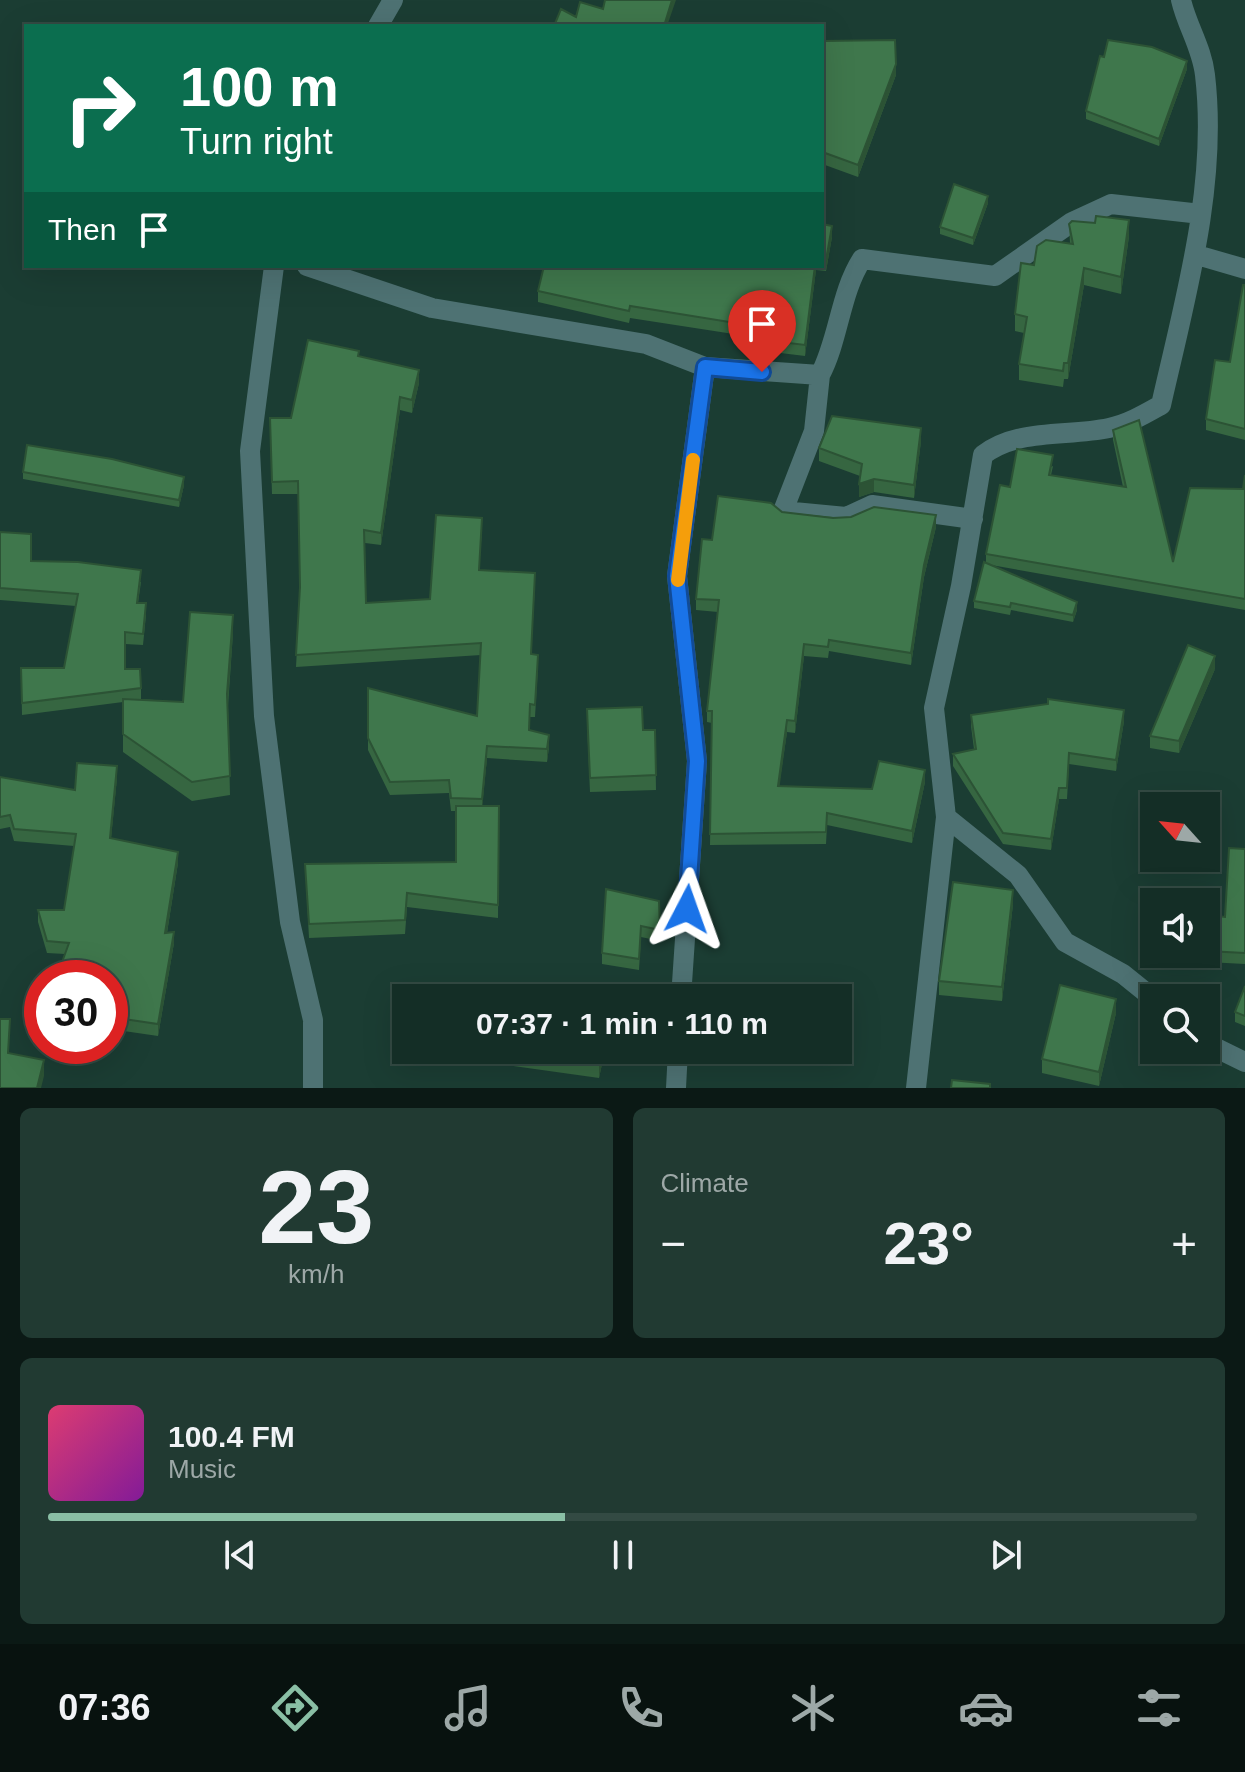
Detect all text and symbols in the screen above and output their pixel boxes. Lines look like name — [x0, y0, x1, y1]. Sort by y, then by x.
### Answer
text: 100 m — [180, 55, 339, 118]
icon: right — [48, 56, 152, 160]
text: Turn right — [180, 121, 333, 162]
icon: arrive — [132, 208, 176, 252]
text: Then — [48, 213, 116, 246]
pin — [728, 290, 796, 372]
icon: arrive — [740, 302, 784, 346]
north arrow — [1140, 792, 1220, 872]
map controls — [1140, 792, 1220, 1064]
position arrow — [645, 867, 729, 951]
button: sound — [1140, 888, 1220, 968]
speed limit sign: 30 — [24, 960, 128, 1064]
button: search — [1140, 984, 1220, 1064]
text: 07:37 · 1 min · 110 m — [476, 1007, 768, 1040]
text: 23 — [258, 1149, 374, 1265]
text: Climate — [661, 1168, 749, 1198]
text: 23° — [883, 1210, 974, 1277]
text: − — [661, 1219, 686, 1268]
text: + — [1171, 1219, 1197, 1268]
text: km/h — [288, 1259, 344, 1289]
text: 100.4 FM — [168, 1420, 295, 1453]
text: Music — [168, 1454, 236, 1484]
icon: previous — [218, 1533, 262, 1577]
icon: pause — [601, 1533, 645, 1577]
icon: next — [984, 1533, 1028, 1577]
icon: directions — [267, 1680, 323, 1736]
icon: music — [440, 1680, 496, 1736]
icon: phone — [613, 1680, 669, 1736]
icon: climate — [785, 1680, 841, 1736]
icon: car — [958, 1680, 1014, 1736]
icon: filters — [1131, 1680, 1187, 1736]
text: 07:36 — [58, 1687, 150, 1728]

